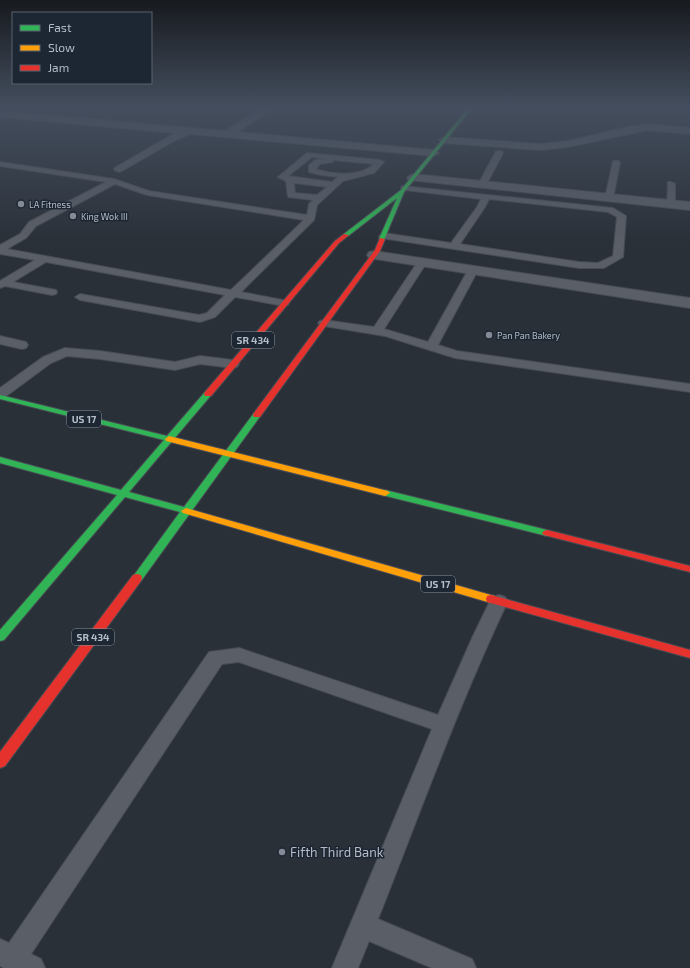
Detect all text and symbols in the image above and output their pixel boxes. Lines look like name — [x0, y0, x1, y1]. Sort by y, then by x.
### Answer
legend — [12, 12, 152, 84]
text: Fast — [48, 20, 72, 34]
text: Slow — [48, 40, 75, 54]
text: Jam — [48, 60, 69, 74]
marker: LA Fitness — [16, 199, 26, 209]
place label: LA Fitness — [29, 199, 71, 210]
marker: King Wok III — [68, 211, 78, 221]
place label: King Wok III — [81, 211, 128, 222]
marker: Pan Pan Bakery — [484, 330, 494, 340]
place label: Pan Pan Bakery — [497, 330, 560, 341]
road number: SR 434 — [232, 332, 274, 348]
road number: US 17 — [67, 411, 101, 427]
road number: US 17 — [421, 576, 455, 592]
road number: SR 434 — [72, 629, 114, 645]
place label: Fifth Third Bank — [290, 844, 384, 860]
marker: Fifth Third Bank — [277, 847, 287, 857]

